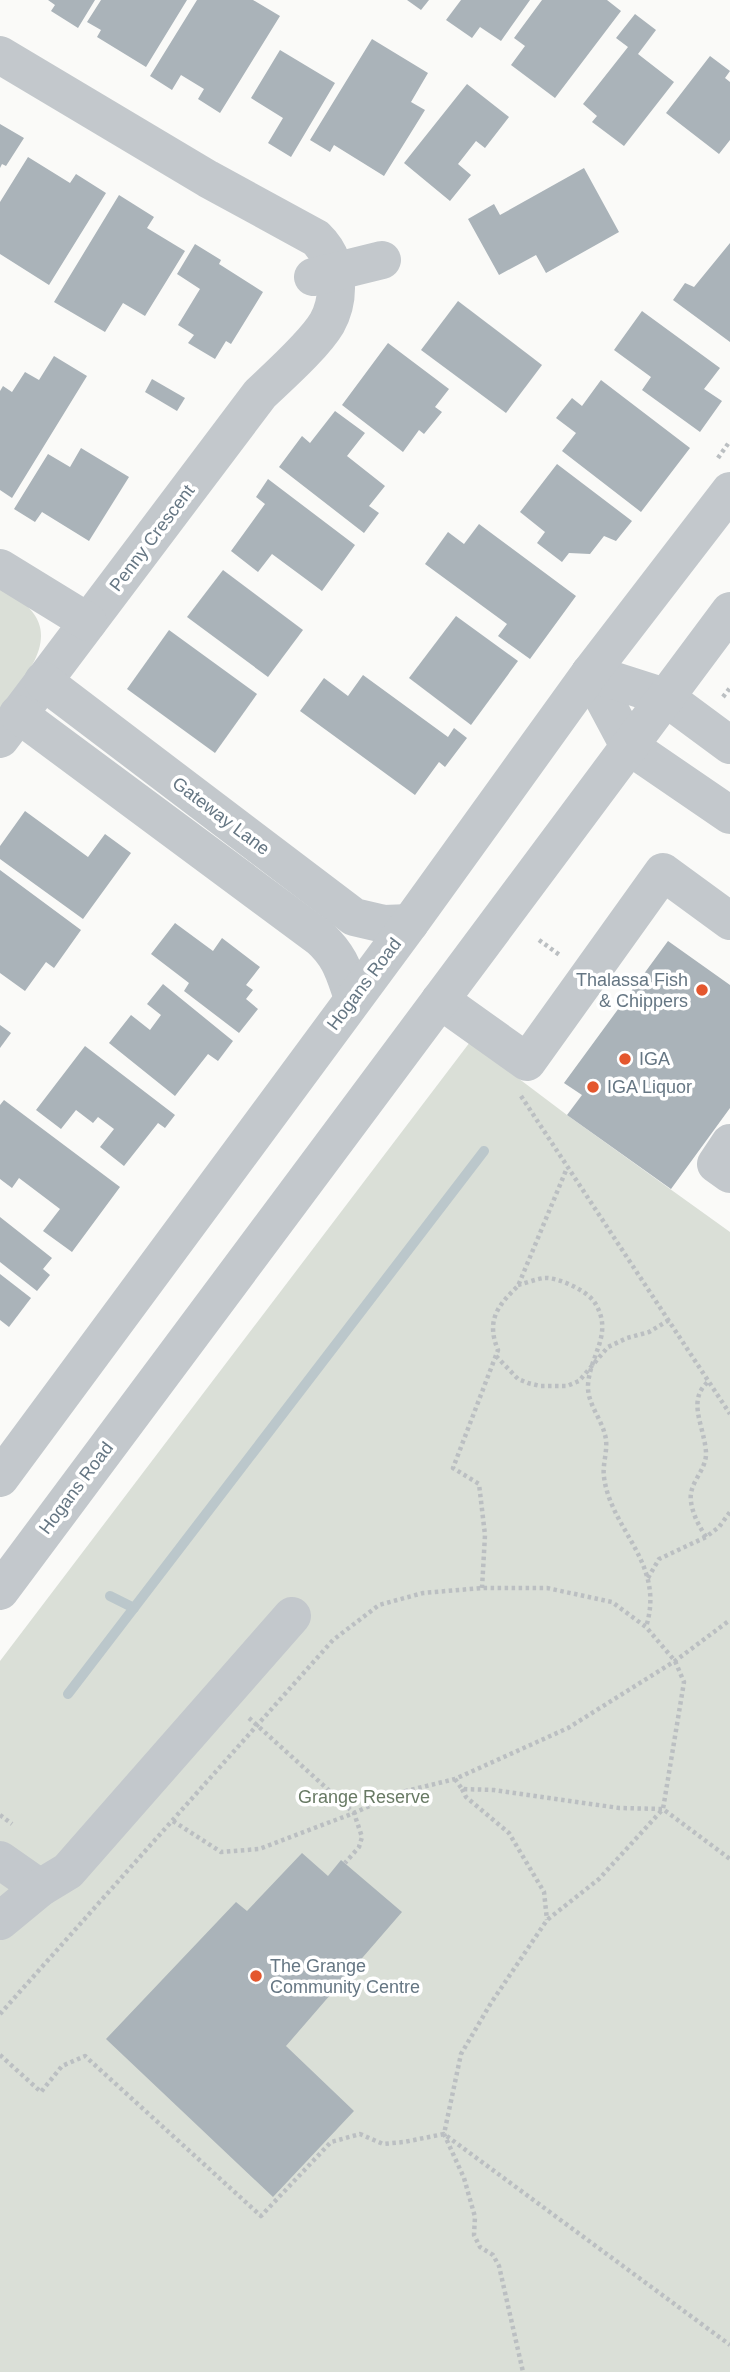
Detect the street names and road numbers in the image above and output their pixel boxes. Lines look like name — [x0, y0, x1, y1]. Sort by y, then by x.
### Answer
street label: Penny Crescent — [105, 481, 199, 595]
street label: Gateway Lane — [169, 773, 273, 859]
street label: Hogans Road — [323, 934, 405, 1034]
street label: Hogans Road — [35, 1438, 117, 1538]

